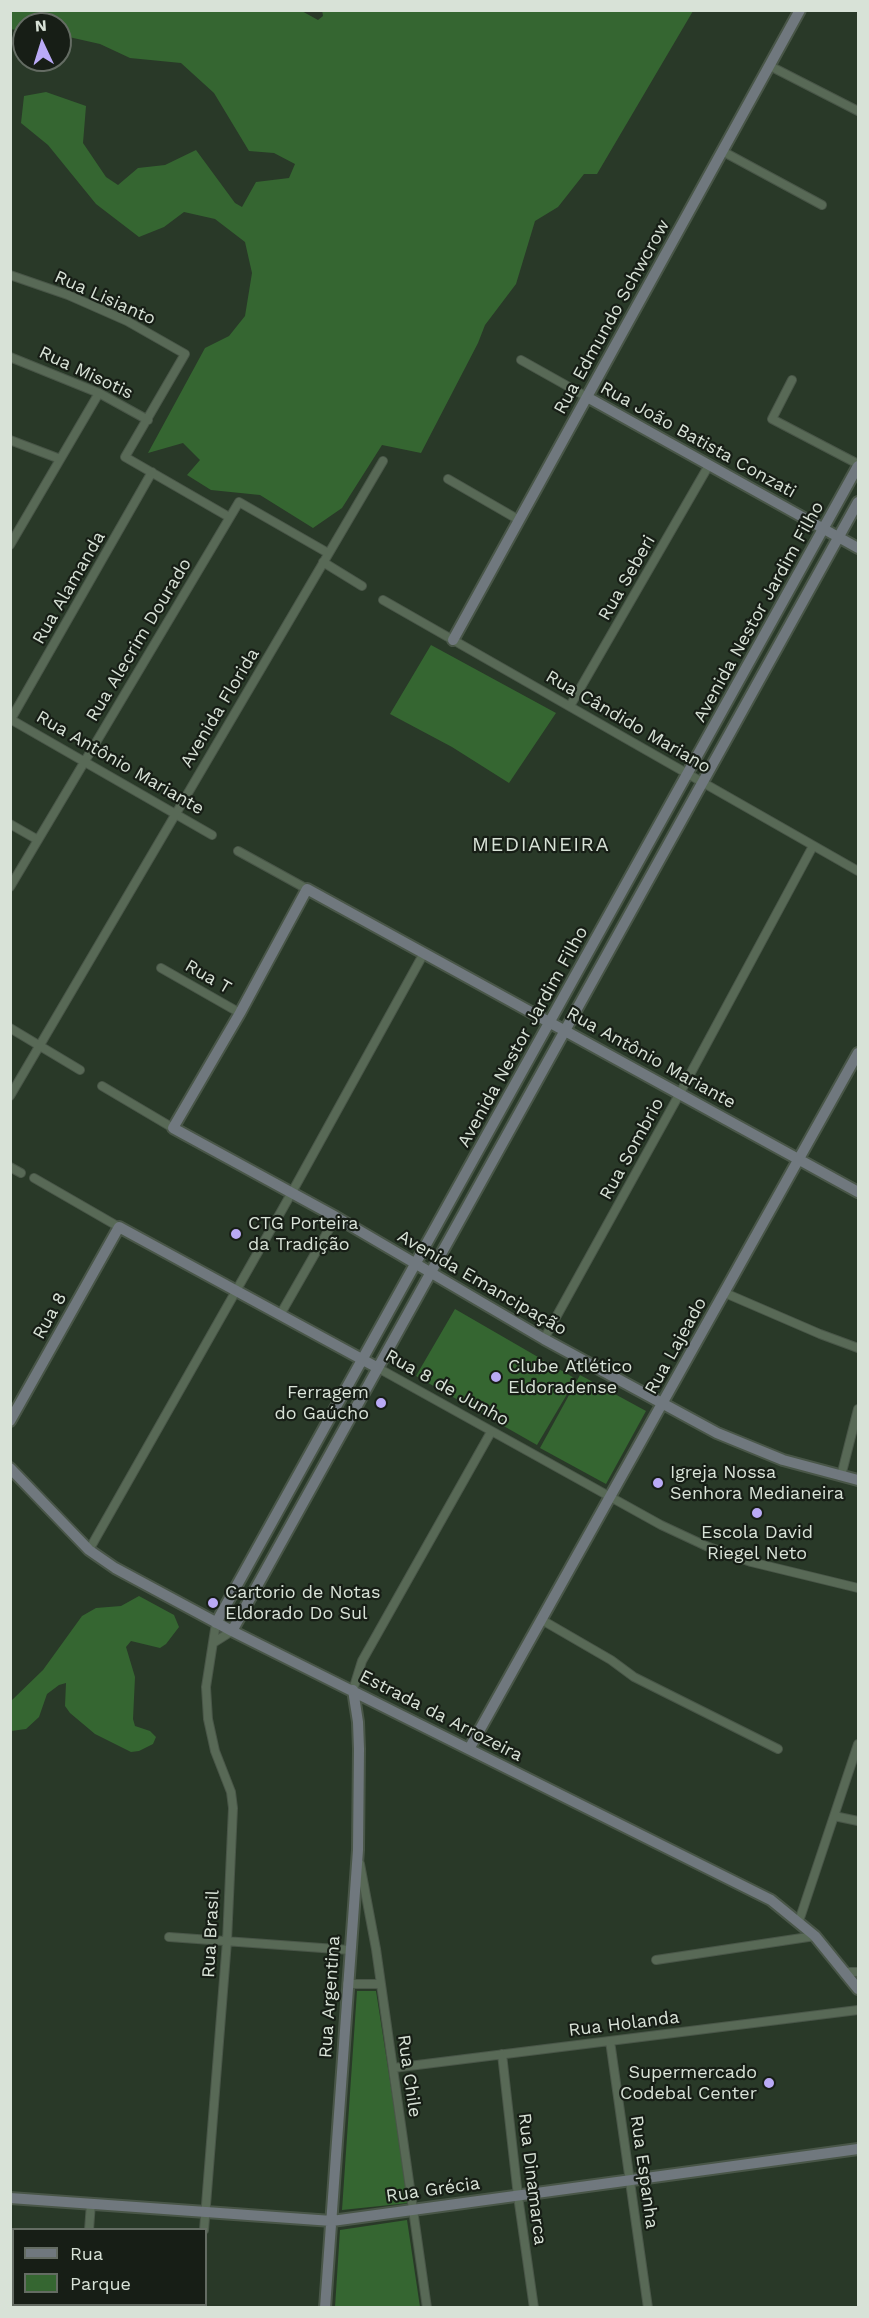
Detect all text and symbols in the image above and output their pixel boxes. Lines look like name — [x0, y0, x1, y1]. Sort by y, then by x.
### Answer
north arrow — [12, 12, 72, 72]
text: N — [34, 16, 47, 35]
street label: Rua Edmundo Schwcrow — [549, 216, 675, 418]
street label: Rua Lisianto — [51, 266, 159, 330]
street label: Rua Misotis — [36, 342, 136, 404]
street label: Rua João Batista Conzati — [596, 377, 800, 503]
street label: Avenida Nestor Jardim Filho — [689, 498, 829, 726]
street label: Rua Alamanda — [28, 528, 110, 648]
street label: Rua Seberi — [594, 531, 660, 625]
street label: Rua Alecrim Dourado — [82, 554, 196, 726]
street label: Avenida Florida — [176, 644, 264, 772]
street label: Rua Cândido Mariano — [542, 666, 714, 778]
street label: Rua Antônio Mariante — [32, 706, 208, 820]
district label: MEDIANEIRA — [472, 833, 610, 857]
street label: Avenida Nestor Jardim Filho — [453, 923, 593, 1151]
street label: Rua T — [181, 955, 235, 999]
street label: Rua Antônio Mariante — [563, 1002, 739, 1114]
street label: Rua Sombrio — [595, 1094, 669, 1204]
place label: CTG Porteira da Tradição — [248, 1213, 358, 1256]
street label: Avenida Emancipação — [393, 1226, 571, 1340]
marker: CTG Porteira da Tradição — [229, 1227, 243, 1241]
street label: Rua 8 — [28, 1289, 72, 1343]
street label: Rua Lajeado — [640, 1294, 712, 1398]
street label: Rua 8 de Junho — [381, 1345, 513, 1431]
place label: Clube Atlético Eldoradense — [508, 1356, 632, 1398]
marker: Clube Atlético Eldoradense — [489, 1370, 503, 1384]
place label: Ferragem do Gaúcho — [274, 1382, 369, 1424]
marker: Ferragem do Gaúcho — [374, 1396, 388, 1410]
place label: Igreja Nossa Senhora Medianeira — [670, 1462, 844, 1504]
marker: Igreja Nossa Senhora Medianeira — [651, 1476, 665, 1490]
marker: Escola David Riegel Neto — [750, 1506, 764, 1520]
place label: Escola David Riegel Neto — [701, 1522, 813, 1564]
place label: Cartorio de Notas Eldorado Do Sul — [225, 1582, 380, 1624]
marker: Cartorio de Notas Eldorado Do Sul — [206, 1596, 220, 1610]
street label: Estrada da Arrozeira — [356, 1666, 526, 1766]
street label: Rua Brasil — [198, 1889, 224, 1979]
street label: Rua Argentina — [315, 1935, 345, 2059]
street label: Rua Holanda — [567, 2006, 681, 2042]
street label: Rua Chile — [393, 2033, 425, 2119]
place label: Supermercado Codebal Center — [620, 2062, 757, 2104]
marker: Supermercado Codebal Center — [762, 2076, 776, 2090]
street label: Rua Dinamarca — [513, 2112, 551, 2246]
street label: Rua Espanha — [625, 2114, 663, 2230]
street label: Rua Grécia — [385, 2173, 481, 2207]
legend — [12, 2228, 207, 2306]
text: Rua — [70, 2243, 103, 2264]
text: Parque — [70, 2273, 131, 2294]

